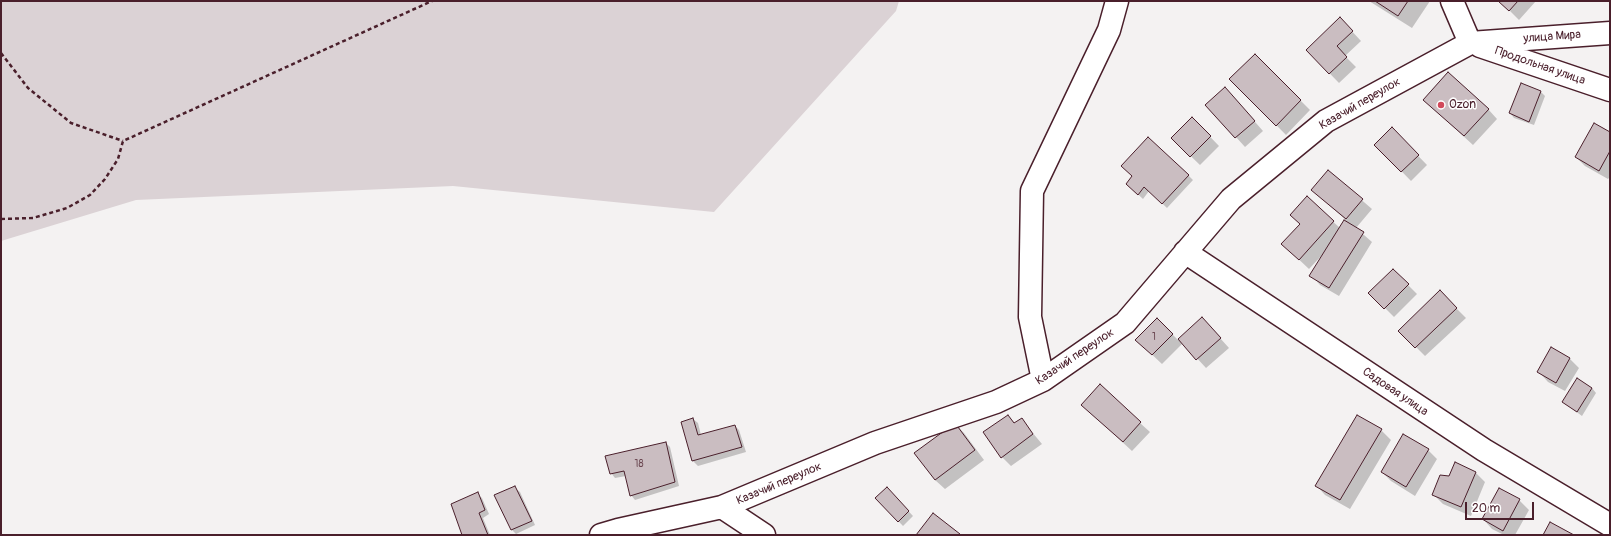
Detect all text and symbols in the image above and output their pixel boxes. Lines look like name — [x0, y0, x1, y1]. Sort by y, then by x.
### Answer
street label: улица Мира — [1523, 28, 1581, 46]
street label: Продольная улица — [1493, 44, 1587, 88]
street label: Казачий переулок — [1317, 75, 1403, 133]
place label: Ozon — [1449, 98, 1476, 112]
marker: Ozon — [1436, 100, 1446, 110]
street label: Казачий переулок — [1033, 326, 1117, 388]
house number: 1 — [1152, 331, 1156, 343]
street label: Садовая улица — [1359, 365, 1431, 419]
house number: 18 — [635, 458, 643, 470]
street label: Казачий переулок — [734, 460, 824, 508]
scale bar — [1467, 494, 1536, 520]
text: 20 m — [1472, 501, 1500, 516]

